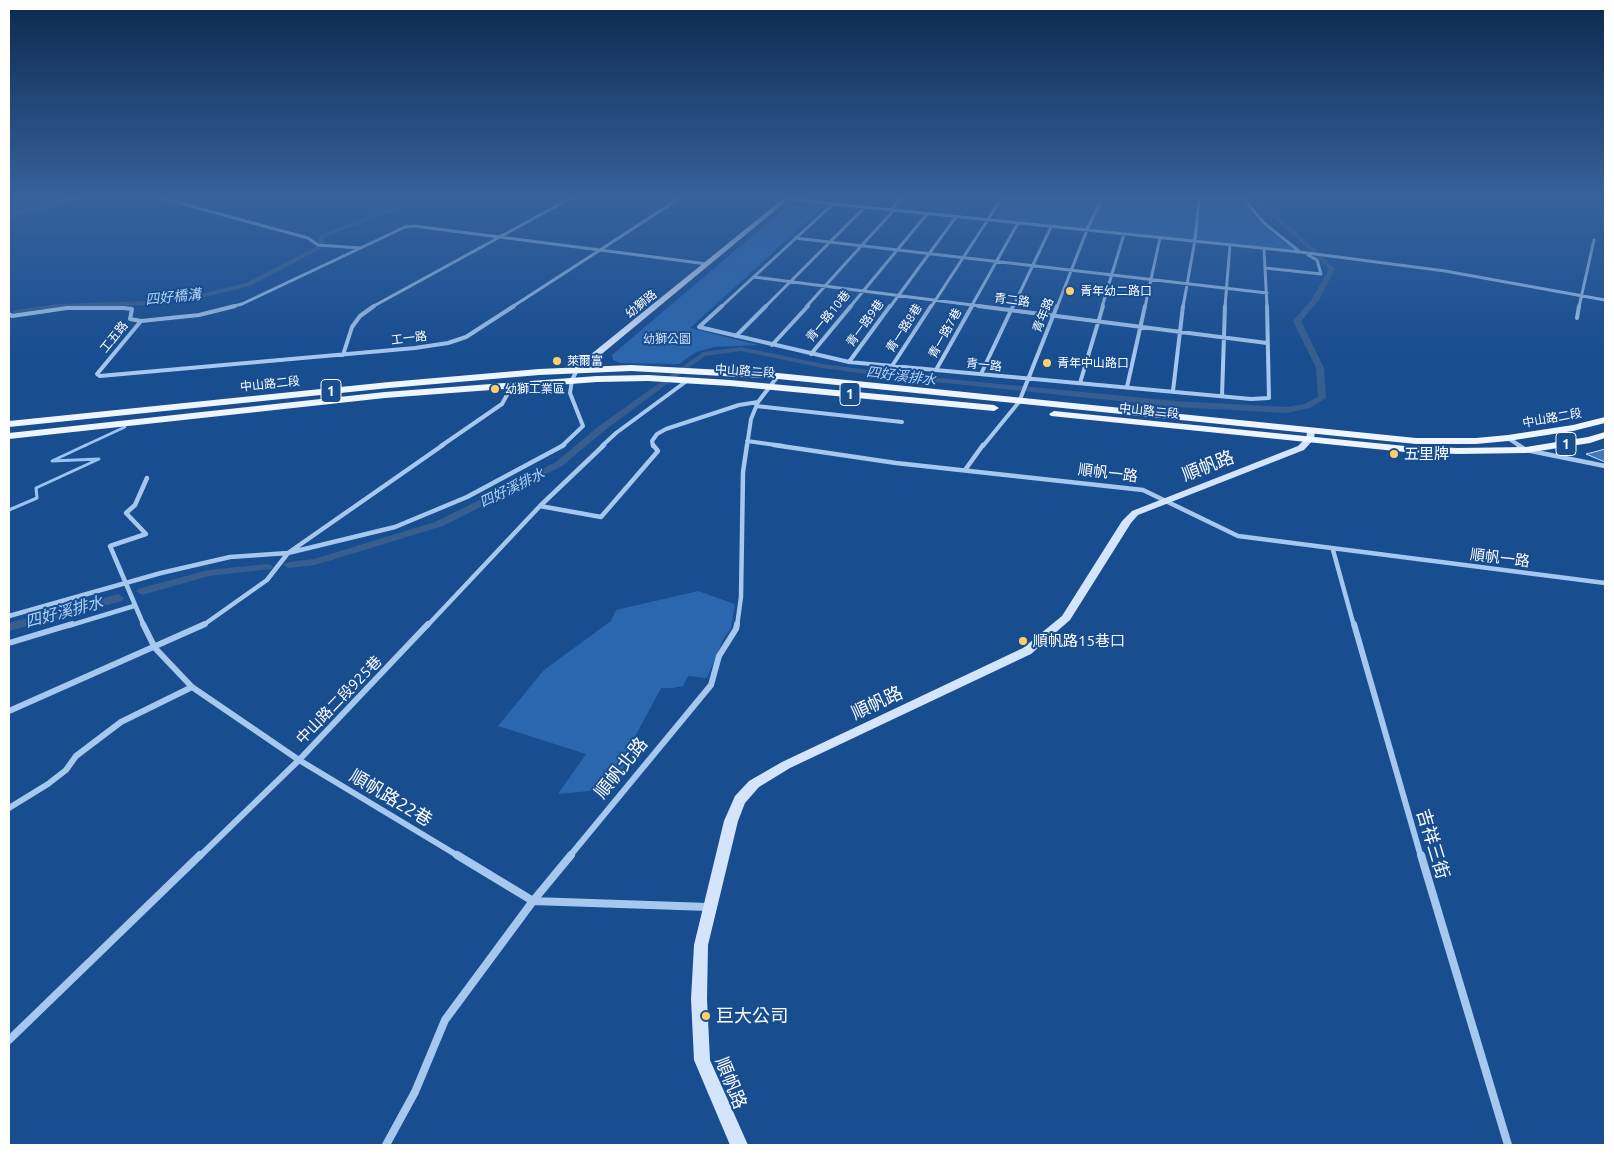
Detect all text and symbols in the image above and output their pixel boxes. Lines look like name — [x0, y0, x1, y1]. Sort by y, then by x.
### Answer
place label: 青年幼二路口 — [1080, 284, 1152, 298]
marker: 青年幼二路口 — [1064, 285, 1076, 297]
water label: 四好橋溝 — [144, 286, 202, 308]
street label: 幼獅路 — [622, 287, 660, 321]
street label: 青一路10巷 — [803, 288, 853, 344]
street label: 青二路 — [993, 291, 1031, 309]
street label: 青年路 — [1030, 296, 1056, 334]
street label: 青一路9巷 — [843, 297, 887, 349]
street label: 青一路8巷 — [883, 301, 925, 355]
street label: 青一路7巷 — [925, 306, 965, 360]
street label: 工五路 — [97, 318, 131, 356]
street label: 工一路 — [390, 329, 428, 347]
park label: 幼獅公園 — [643, 332, 691, 346]
place label: 萊爾富 — [567, 354, 603, 368]
marker: 萊爾富 — [551, 355, 563, 367]
street label: 青一路 — [965, 356, 1003, 374]
place label: 青年中山路口 — [1057, 356, 1129, 370]
marker: 青年中山路口 — [1041, 357, 1053, 369]
street label: 中山路二段 — [715, 362, 775, 380]
water label: 四好溪排水 — [865, 363, 937, 389]
street label: 中山路二段 — [239, 374, 301, 394]
road number: 1 — [321, 380, 341, 402]
place label: 幼獅工業區 — [505, 382, 565, 396]
road number: 1 — [840, 382, 860, 406]
marker: 幼獅工業區 — [489, 383, 501, 395]
street label: 中山路二段 — [1118, 401, 1180, 421]
street label: 中山路二段 — [1521, 406, 1583, 430]
road number: 1 — [1556, 432, 1576, 456]
place label: 五里牌 — [1404, 445, 1449, 463]
street label: 順帆路 — [1179, 446, 1237, 486]
marker: 五里牌 — [1388, 448, 1400, 460]
street label: 順帆一路 — [1077, 460, 1139, 486]
water label: 四好溪排水 — [477, 465, 547, 511]
street label: 順帆一路 — [1469, 545, 1531, 571]
water label: 四好溪排水 — [23, 592, 105, 632]
place label: 順帆路15巷口 — [1033, 632, 1125, 650]
marker: 順帆路15巷口 — [1017, 635, 1029, 647]
street label: 中山路二段925巷 — [292, 652, 386, 748]
street label: 順帆路 — [848, 682, 906, 724]
street label: 順帆北路 — [590, 733, 652, 803]
street label: 順帆路22巷 — [346, 765, 436, 831]
street label: 吉祥三街 — [1412, 806, 1454, 882]
place label: 巨大公司 — [716, 1005, 788, 1027]
marker: 巨大公司 — [700, 1010, 712, 1022]
street label: 順帆路 — [711, 1054, 751, 1112]

